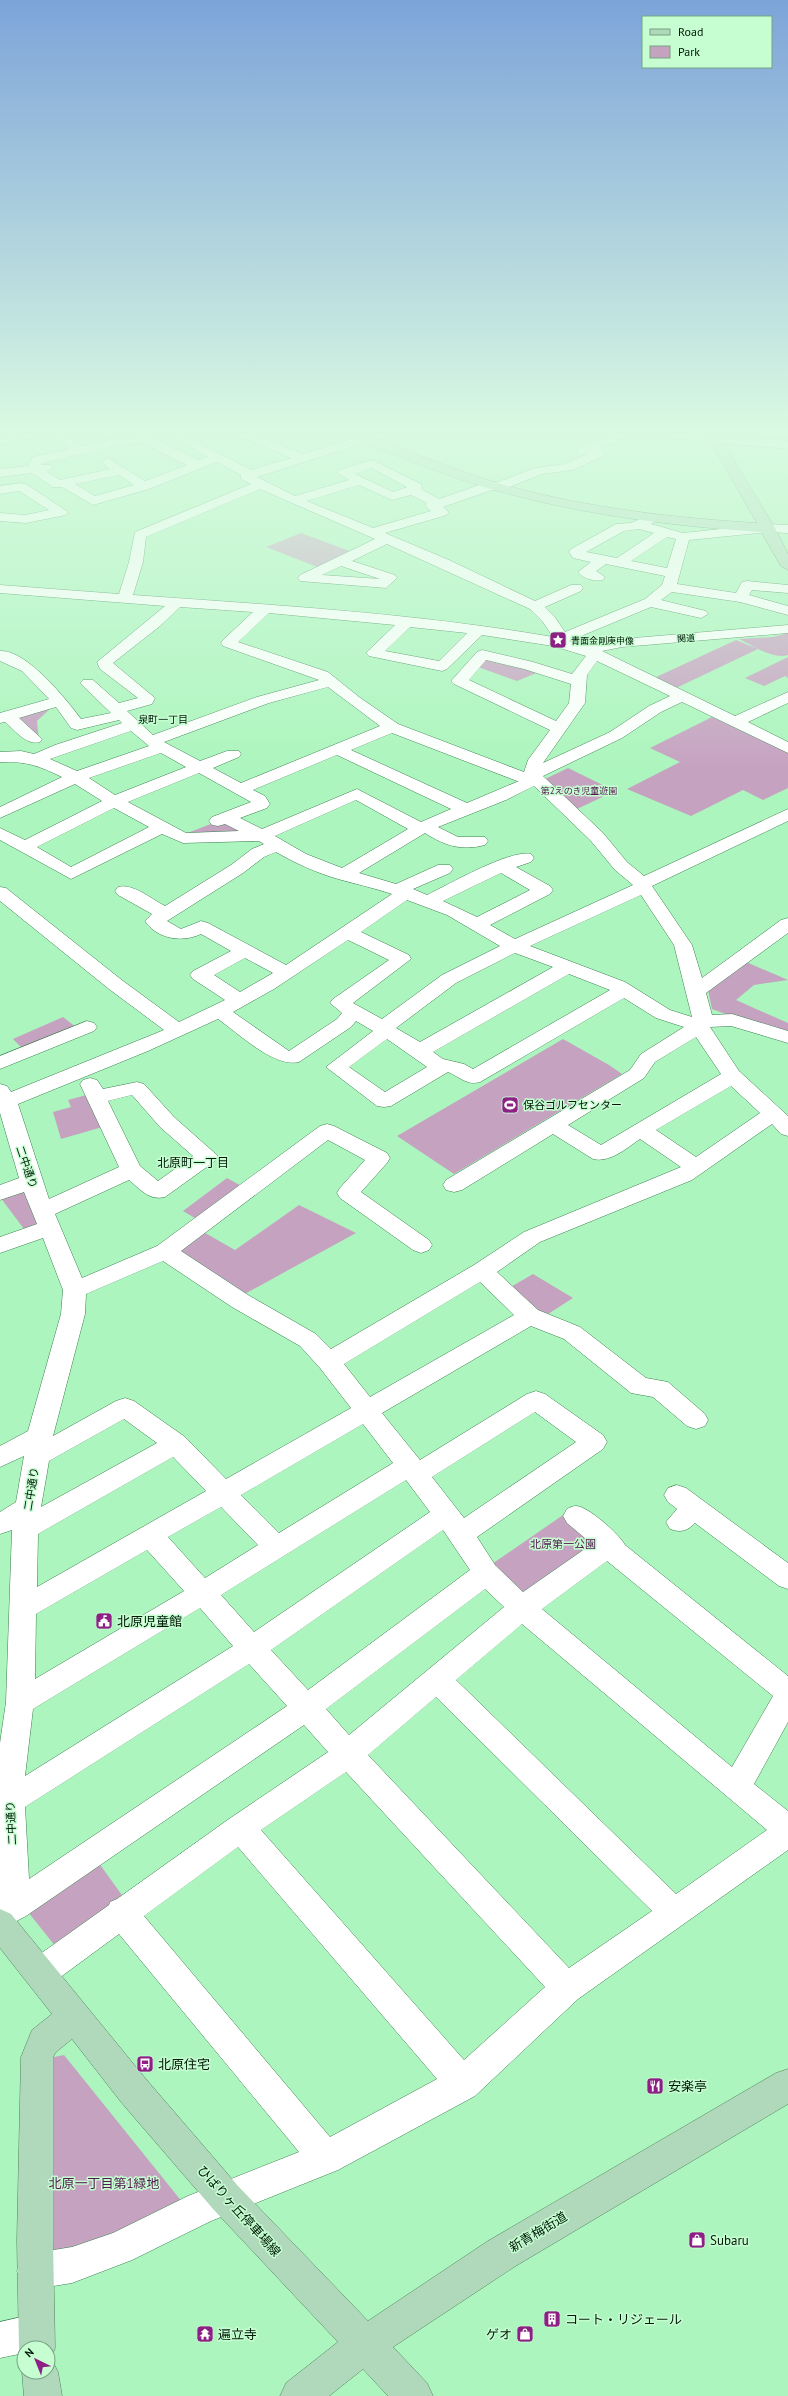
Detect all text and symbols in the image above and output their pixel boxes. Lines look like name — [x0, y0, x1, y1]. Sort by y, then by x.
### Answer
legend — [642, 16, 772, 68]
text: Road — [678, 24, 703, 39]
text: Park — [678, 44, 700, 59]
place icon: 青面金剛庚申像 — [548, 630, 568, 650]
street label: 関道 — [677, 632, 695, 644]
place label: 青面金剛庚申像 — [571, 635, 634, 646]
district label: 泉町一丁目 — [138, 713, 188, 726]
park label: 第2えのき児童遊園 — [541, 785, 617, 796]
sports icon: 保谷ゴルフセンター — [500, 1095, 520, 1115]
place label: 保谷ゴルフセンター — [523, 1098, 622, 1112]
street label: 二中通り — [13, 1144, 41, 1190]
district label: 北原町一丁目 — [157, 1155, 229, 1170]
street label: 二中通り — [21, 1466, 41, 1512]
park label: 北原第一公園 — [530, 1537, 596, 1551]
public building icon: 北原児童館 — [94, 1611, 114, 1631]
place label: 北原児童館 — [117, 1613, 182, 1630]
street label: 二中通り — [3, 1801, 19, 1845]
bus stop icon: 北原住宅 — [135, 2054, 155, 2074]
place label: 北原住宅 — [158, 2056, 210, 2073]
restaurant icon: 安楽亭 — [645, 2076, 665, 2096]
place label: 安楽亭 — [668, 2078, 707, 2095]
street label: ひばりヶ丘停車場線 — [194, 2162, 284, 2260]
park label: 北原一丁目第1緑地 — [48, 2175, 160, 2192]
street label: 新青梅街道 — [506, 2208, 570, 2256]
shop icon: Subaru — [687, 2230, 707, 2250]
place label: Subaru — [710, 2232, 749, 2249]
building icon: コート・リジェール — [542, 2309, 562, 2329]
place label: コート・リジェール — [565, 2311, 682, 2328]
temple icon: 遍立寺 — [195, 2324, 215, 2344]
shop icon: ゲオ — [515, 2324, 535, 2344]
place label: 遍立寺 — [218, 2326, 257, 2343]
place label: ゲオ — [486, 2326, 512, 2343]
north arrow — [16, 2340, 56, 2380]
text: N — [22, 2345, 37, 2360]

